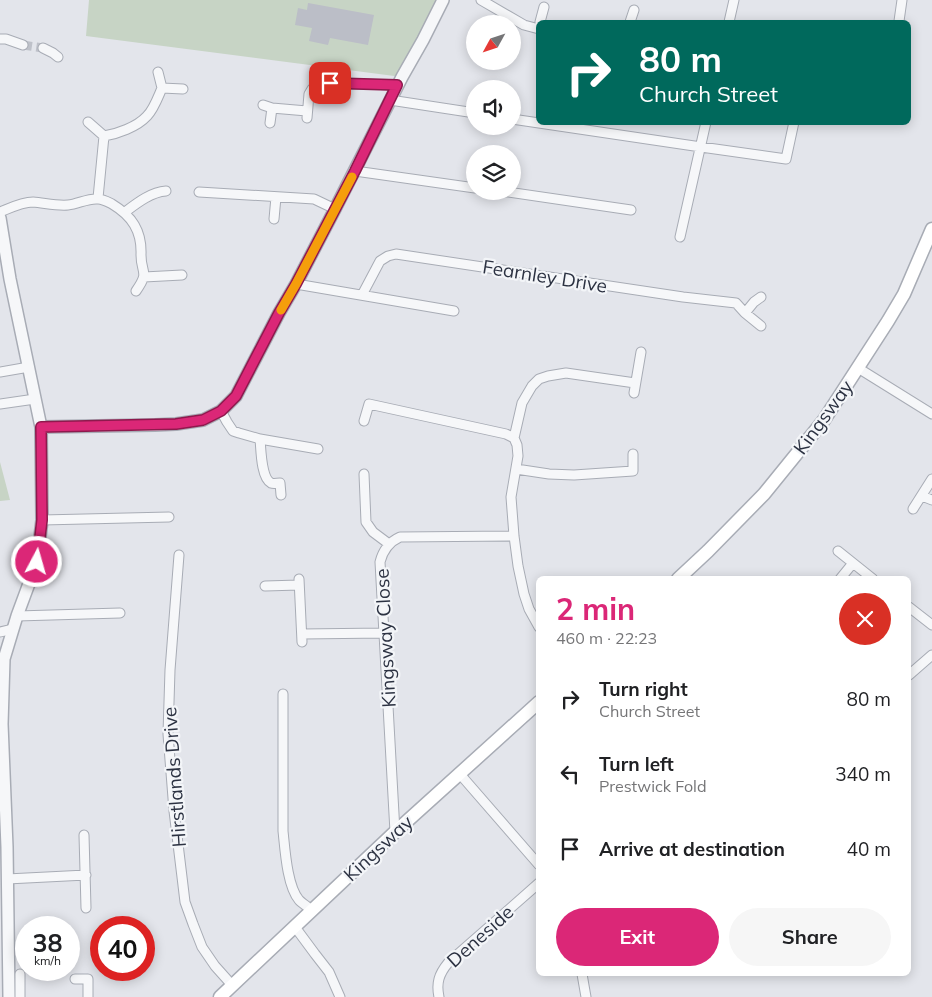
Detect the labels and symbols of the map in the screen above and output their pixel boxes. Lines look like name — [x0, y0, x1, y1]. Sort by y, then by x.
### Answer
north arrow — [466, 15, 521, 70]
pin — [309, 62, 351, 104]
street label: Fearnley Drive — [481, 254, 609, 298]
street label: Kingsway — [788, 375, 858, 459]
position arrow — [10, 535, 62, 587]
street label: Kingsway Close — [369, 568, 401, 708]
street label: Hirstlands Drive — [157, 706, 191, 848]
street label: Kingsway — [338, 810, 418, 886]
street label: Deneside — [442, 900, 518, 972]
speed limit sign: 40 — [90, 916, 155, 981]

